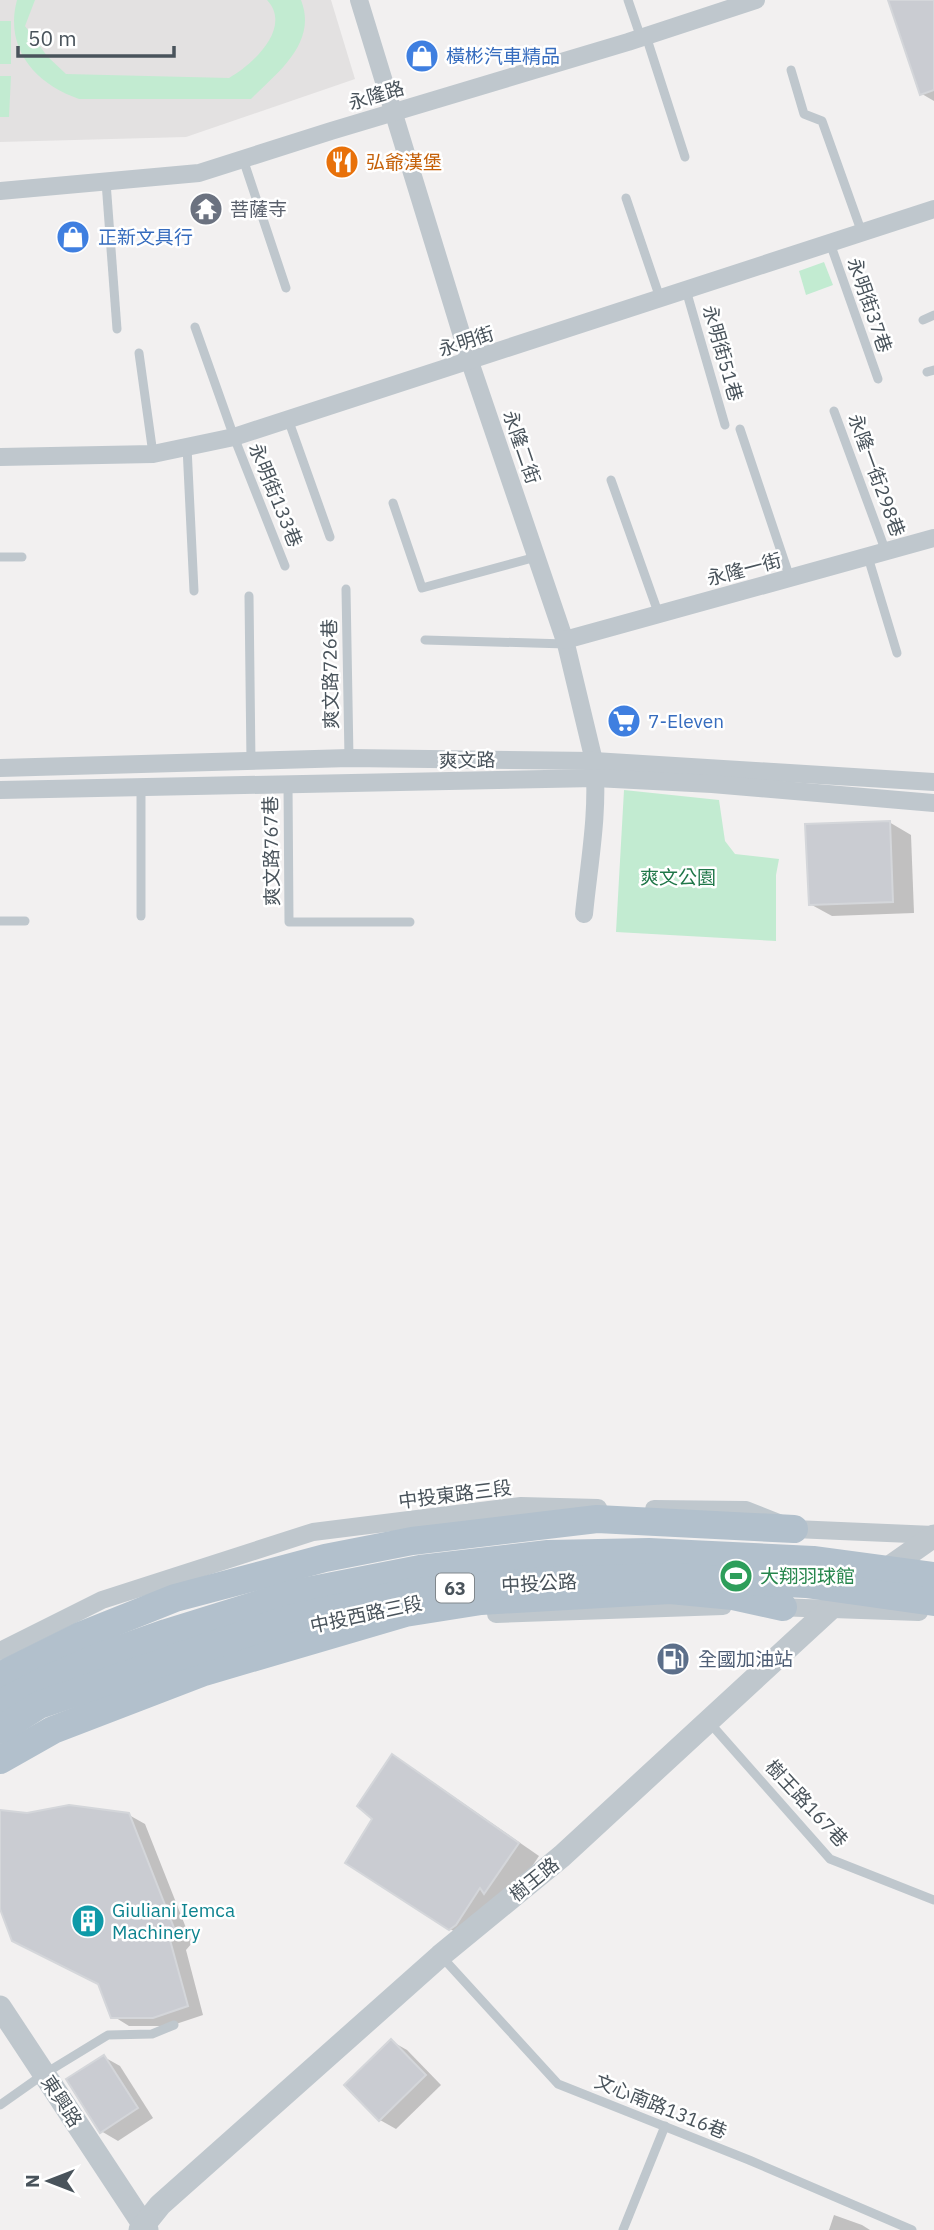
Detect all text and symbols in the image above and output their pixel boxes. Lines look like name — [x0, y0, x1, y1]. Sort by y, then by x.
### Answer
scale bar — [18, 14, 173, 58]
text: 50 m — [28, 24, 77, 52]
shop icon: 橫彬汽車精品 — [403, 37, 441, 75]
place label: 橫彬汽車精品 — [446, 44, 560, 68]
street label: 永隆路 — [345, 75, 407, 115]
restaurant icon: 弘爺漢堡 — [323, 143, 361, 181]
place label: 弘爺漢堡 — [366, 150, 442, 174]
temple icon: 菩薩寺 — [187, 190, 225, 228]
place label: 菩薩寺 — [230, 197, 287, 221]
shop icon: 正新文具行 — [54, 218, 92, 256]
place label: 正新文具行 — [98, 225, 193, 249]
street label: 永明街37巷 — [843, 254, 897, 356]
street label: 永明街51巷 — [698, 302, 748, 404]
street label: 永明街 — [435, 321, 497, 361]
street label: 永隆二街 — [498, 407, 546, 487]
street label: 永隆一街298巷 — [844, 410, 910, 540]
street label: 永明街133巷 — [244, 439, 308, 551]
street label: 永隆一街 — [704, 548, 784, 590]
street label: 爽文路726巷 — [317, 619, 343, 729]
supermarket icon: 7-Eleven — [605, 702, 643, 740]
place label: 7-Eleven — [648, 709, 724, 733]
street label: 爽文路 — [438, 748, 496, 772]
street label: 爽文路767巷 — [258, 796, 284, 906]
park label: 爽文公園 — [640, 865, 716, 889]
street label: 中投東路三段 — [397, 1475, 513, 1513]
sports icon: 大翔羽球館 — [717, 1557, 755, 1595]
place label: 大翔羽球館 — [760, 1564, 855, 1588]
street label: 中投公路 — [500, 1569, 578, 1597]
road number: 63 — [436, 1574, 474, 1602]
street label: 中投西路三段 — [308, 1590, 424, 1638]
fuel station icon: 全國加油站 — [654, 1640, 692, 1678]
place label: 全國加油站 — [698, 1647, 793, 1671]
street label: 樹王路167巷 — [761, 1755, 853, 1851]
street label: 樹王路 — [504, 1852, 564, 1906]
place label: Giuliani Iemca Machinery — [112, 1898, 235, 1944]
building icon: Giuliani Iemca Machinery — [69, 1902, 107, 1940]
street label: 文心南路1316巷 — [591, 2069, 731, 2143]
street label: 東興路 — [36, 2071, 88, 2131]
north arrow — [14, 2146, 84, 2216]
text: N — [20, 2174, 44, 2188]

